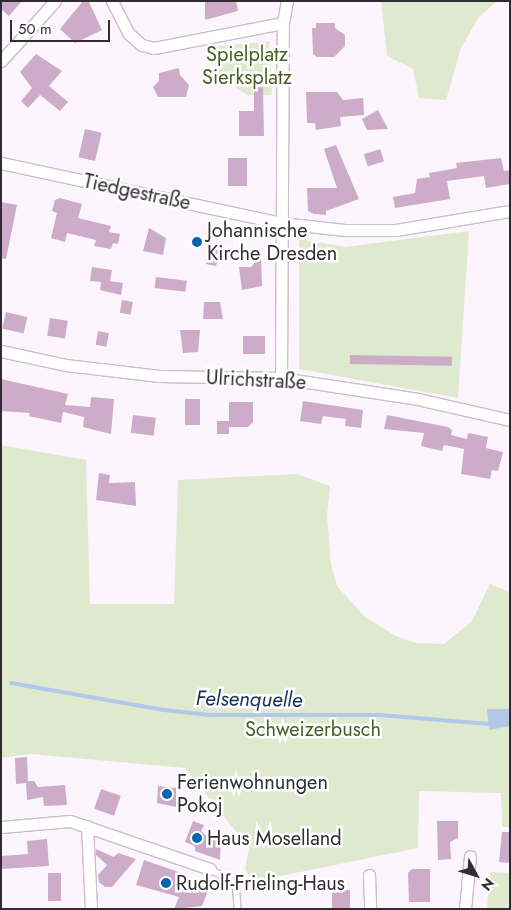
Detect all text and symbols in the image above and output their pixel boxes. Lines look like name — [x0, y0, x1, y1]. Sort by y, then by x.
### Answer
scale bar — [12, 10, 112, 42]
text: 50 m — [18, 18, 52, 40]
park label: Spielplatz Sierksplatz — [202, 43, 292, 90]
street label: Tiedgestraße — [81, 169, 193, 215]
place label: Johannische Kirche Dresden — [207, 218, 337, 265]
marker: Johannische Kirche Dresden — [191, 236, 203, 248]
street label: Ulrichstraße — [205, 365, 307, 395]
water label: Felsenquelle — [195, 685, 303, 713]
park label: Schweizerbusch — [245, 717, 381, 741]
place label: Ferienwohnungen Pokoj — [177, 770, 328, 817]
marker: Ferienwohnungen Pokoj — [161, 788, 173, 800]
place label: Haus Moselland — [207, 826, 342, 850]
marker: Haus Moselland — [191, 832, 203, 844]
north arrow — [451, 850, 501, 900]
place label: Rudolf-Frieling-Haus — [176, 871, 345, 895]
text: N — [476, 874, 499, 895]
marker: Rudolf-Frieling-Haus — [160, 877, 172, 889]

